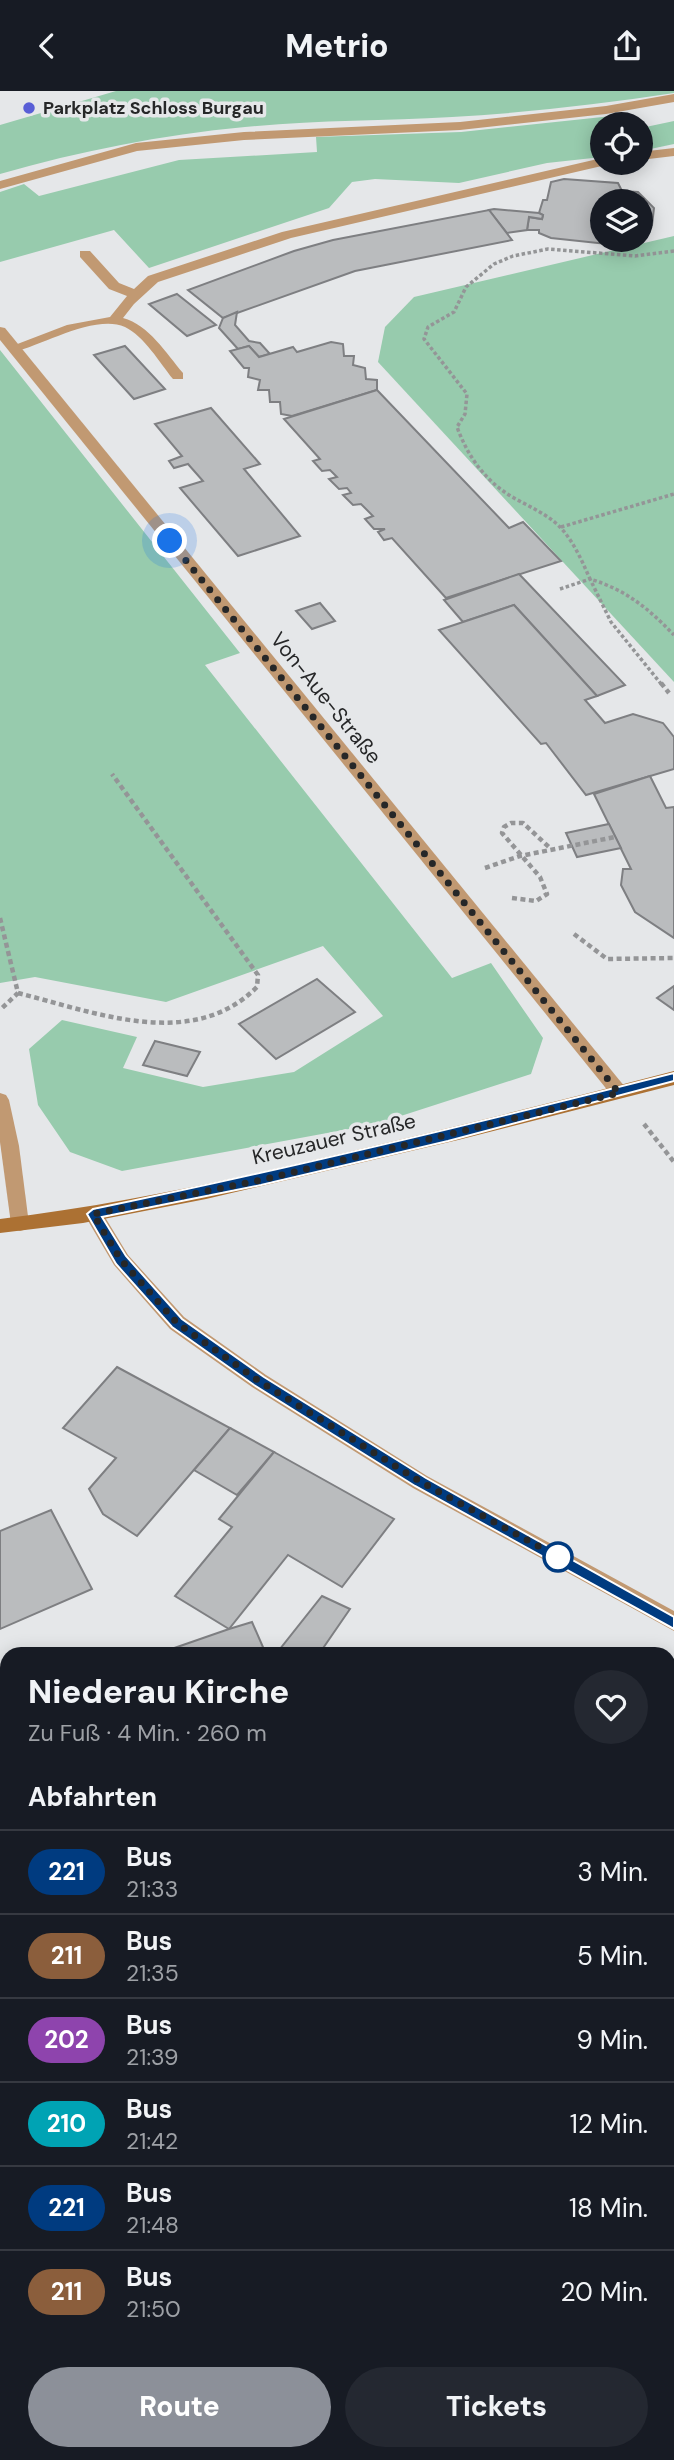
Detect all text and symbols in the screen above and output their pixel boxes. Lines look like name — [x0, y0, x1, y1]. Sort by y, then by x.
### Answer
text: Metrio — [285, 25, 389, 67]
icon: back — [28, 27, 66, 65]
icon: share — [608, 27, 646, 65]
place label: Parkplatz Schloss Burgau — [43, 96, 264, 120]
marker: Parkplatz Schloss Burgau — [21, 100, 37, 116]
map controls — [590, 112, 653, 252]
button: locate — [590, 112, 653, 175]
button: layers — [590, 189, 653, 252]
your location — [152, 523, 187, 558]
street label: Von-Aue-Straße — [264, 626, 388, 770]
street label: Kreuzauer Straße — [249, 1107, 419, 1171]
unlabelled marker — [543, 1542, 573, 1572]
text: Niederau Kirche — [28, 1670, 289, 1713]
button: heart — [574, 1670, 648, 1744]
text: Zu Fuß · 4 Min. · 260 m — [28, 1718, 267, 1748]
text: Abfahrten — [28, 1780, 157, 1814]
text: Bus — [126, 1840, 172, 1874]
text: 3 Min. — [578, 1855, 648, 1889]
text: 221 — [48, 1856, 85, 1887]
text: 21:33 — [126, 1874, 178, 1904]
text: Bus — [126, 1924, 172, 1958]
text: 5 Min. — [577, 1939, 648, 1973]
text: 211 — [51, 1940, 82, 1971]
text: 21:35 — [126, 1958, 179, 1988]
text: Bus — [126, 2008, 172, 2042]
text: 9 Min. — [577, 2023, 648, 2057]
text: 202 — [44, 2024, 89, 2055]
text: 21:39 — [126, 2042, 178, 2072]
text: Bus — [126, 2092, 172, 2126]
text: 12 Min. — [570, 2107, 648, 2141]
text: 210 — [47, 2108, 86, 2139]
text: 21:42 — [126, 2126, 178, 2156]
text: Bus — [126, 2176, 172, 2210]
text: 18 Min. — [569, 2191, 648, 2225]
text: 221 — [48, 2192, 85, 2223]
text: 21:48 — [126, 2210, 179, 2240]
text: Bus — [126, 2260, 172, 2294]
text: 20 Min. — [560, 2275, 648, 2309]
text: 211 — [51, 2276, 82, 2307]
text: 21:50 — [126, 2294, 181, 2324]
button: Route — [28, 2367, 331, 2447]
button: Tickets — [345, 2367, 648, 2447]

